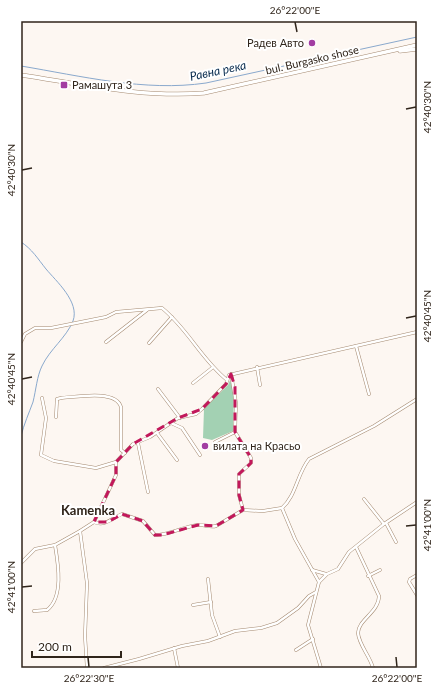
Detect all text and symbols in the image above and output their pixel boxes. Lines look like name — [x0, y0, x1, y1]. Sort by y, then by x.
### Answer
text: 26°22'00"E — [270, 4, 320, 16]
place label: Радев Авто — [247, 36, 304, 49]
marker: Радев Авто — [307, 38, 317, 48]
street label: bul. Burgasko shose — [264, 42, 360, 77]
water label: Равна река — [188, 57, 247, 84]
place label: Рамашута 3 — [72, 78, 132, 91]
marker: Рамашута 3 — [59, 80, 69, 90]
text: 42°40'30"N — [421, 81, 433, 133]
text: 42°40'30"N — [5, 144, 17, 196]
text: 42°40'45"N — [421, 290, 433, 342]
text: 42°40'45"N — [5, 353, 17, 405]
place label: вилата на Красьо — [213, 439, 301, 452]
marker: вилата на Красьо — [200, 441, 210, 451]
text: 42°41'00"N — [421, 499, 433, 551]
district label: Kamenka — [61, 502, 115, 518]
text: 42°41'00"N — [5, 561, 17, 613]
scale bar — [32, 633, 121, 659]
text: 200 m — [38, 639, 72, 654]
text: 26°22'30"E — [64, 672, 114, 684]
text: 26°22'00"E — [372, 672, 422, 684]

